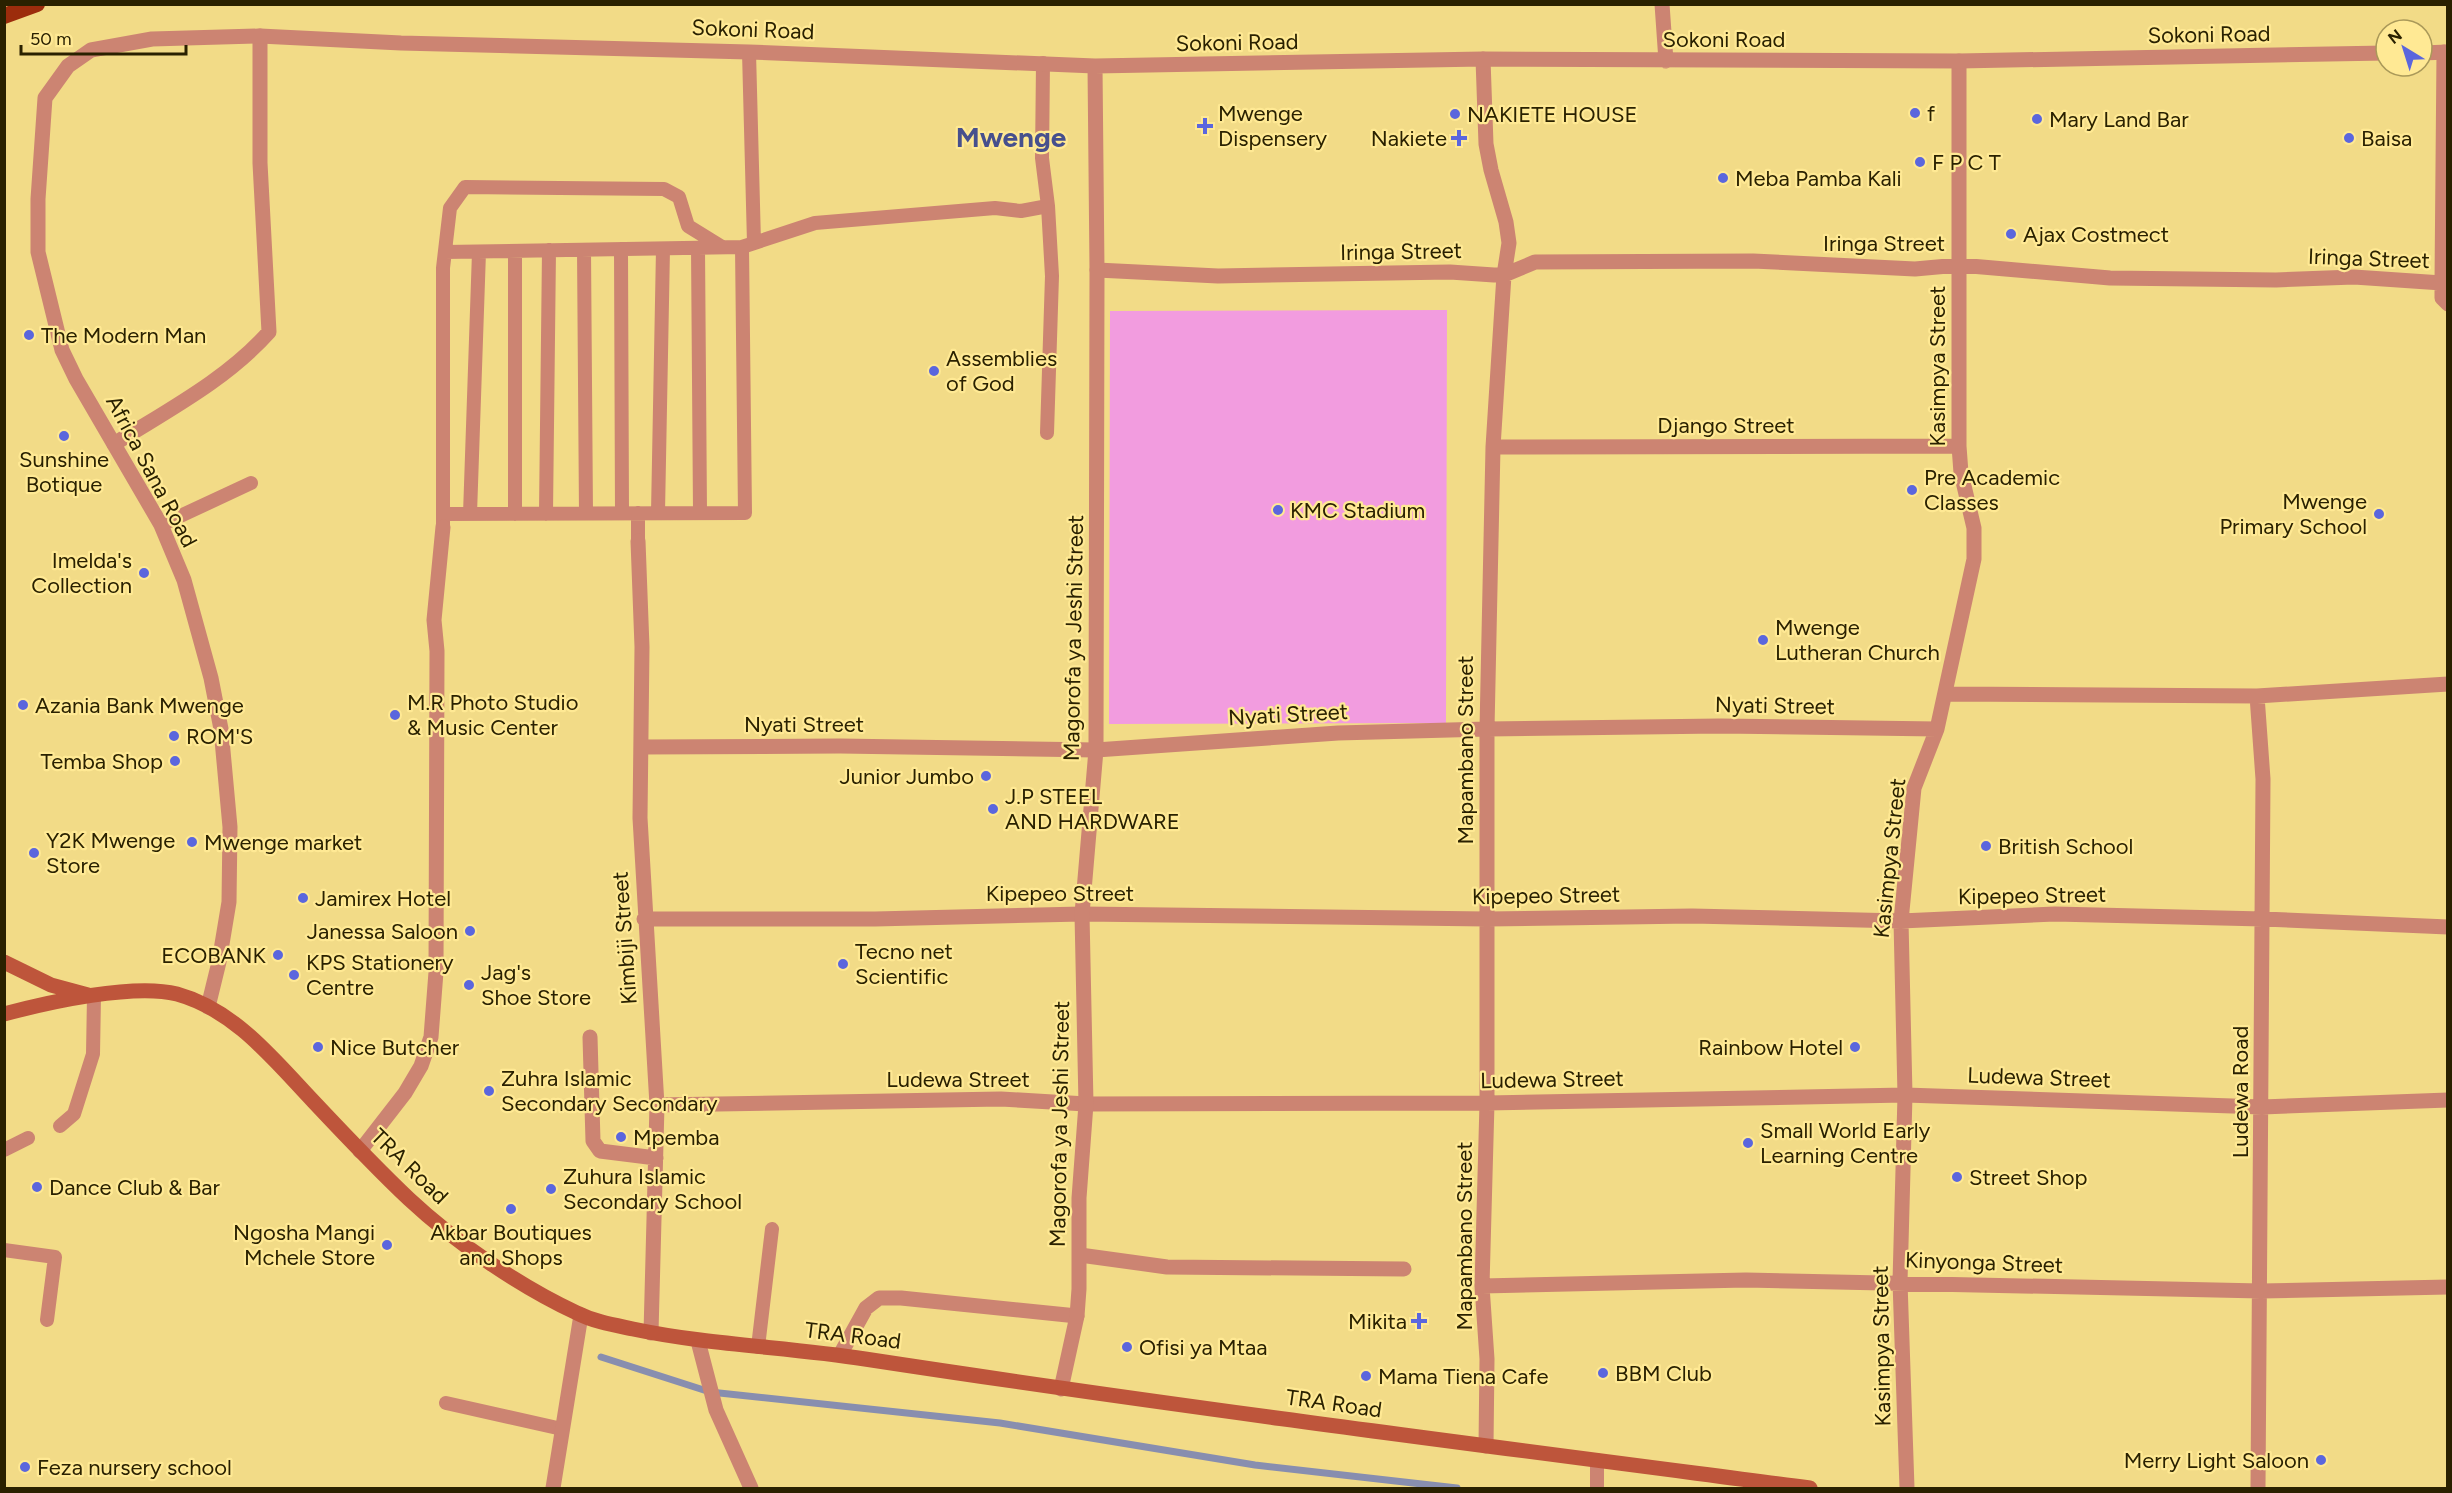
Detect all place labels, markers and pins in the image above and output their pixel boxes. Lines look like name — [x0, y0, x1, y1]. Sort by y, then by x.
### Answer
place label: Mwenge Dispensery — [1218, 100, 1327, 152]
place label: f — [1927, 100, 1936, 127]
place label: NAKIETE HOUSE — [1467, 101, 1638, 128]
marker: f — [1908, 106, 1922, 120]
place label: Mary Land Bar — [2049, 106, 2189, 133]
marker: NAKIETE HOUSE — [1448, 107, 1462, 121]
marker: Mary Land Bar — [2030, 112, 2044, 126]
marker: Mwenge Dispensery — [1196, 117, 1214, 135]
place label: Nakiete — [1371, 125, 1447, 152]
place label: Baisa — [2361, 125, 2412, 152]
marker: Nakiete — [1452, 131, 1466, 145]
marker: Baisa — [2342, 131, 2356, 145]
place label: F P C T — [1932, 149, 2001, 176]
marker: F P C T — [1913, 155, 1927, 169]
place label: Meba Pamba Kali — [1735, 165, 1902, 192]
marker: Meba Pamba Kali — [1716, 171, 1730, 185]
place label: Ajax Costmect — [2023, 221, 2169, 248]
marker: Ajax Costmect — [2004, 227, 2018, 241]
place label: The Modern Man — [41, 322, 206, 349]
marker: The Modern Man — [22, 328, 36, 342]
place label: Assemblies of God — [946, 345, 1057, 397]
marker: Assemblies of God — [927, 364, 941, 378]
marker: Sunshine Botique — [57, 429, 71, 443]
place label: Sunshine Botique — [19, 446, 109, 498]
place label: Pre Academic Classes — [1924, 464, 2060, 516]
marker: Pre Academic Classes — [1905, 483, 1919, 497]
place label: Mwenge Primary School — [2219, 488, 2367, 540]
place label: KMC Stadium — [1290, 497, 1425, 524]
marker: KMC Stadium — [1271, 503, 1285, 517]
marker: Mwenge Primary School — [2372, 507, 2386, 521]
place label: Imelda's Collection — [31, 547, 132, 599]
marker: Imelda's Collection — [137, 566, 151, 580]
place label: Mwenge Lutheran Church — [1775, 614, 1940, 666]
marker: Mwenge Lutheran Church — [1756, 633, 1770, 647]
place label: M.R Photo Studio & Music Center — [407, 689, 578, 741]
place label: Azania Bank Mwenge — [35, 692, 244, 719]
marker: Azania Bank Mwenge — [16, 698, 30, 712]
marker: M.R Photo Studio & Music Center — [388, 708, 402, 722]
place label: ROM'S — [186, 723, 253, 750]
marker: ROM'S — [167, 729, 181, 743]
place label: Temba Shop — [40, 748, 163, 775]
marker: Temba Shop — [168, 754, 182, 768]
place label: Junior Jumbo — [839, 763, 974, 790]
marker: Junior Jumbo — [979, 769, 993, 783]
place label: J.P STEEL AND HARDWARE — [1005, 783, 1180, 835]
marker: J.P STEEL AND HARDWARE — [986, 802, 1000, 816]
place label: Y2K Mwenge Store — [46, 827, 175, 879]
place label: Mwenge market — [204, 829, 362, 856]
place label: British School — [1998, 833, 2133, 860]
marker: Mwenge market — [185, 835, 199, 849]
marker: British School — [1979, 839, 1993, 853]
marker: Y2K Mwenge Store — [27, 846, 41, 860]
place label: Jamirex Hotel — [315, 885, 451, 912]
marker: Jamirex Hotel — [296, 891, 310, 905]
place label: Janessa Saloon — [307, 918, 458, 945]
marker: Janessa Saloon — [463, 924, 477, 938]
place label: Tecno net Scientific — [855, 938, 953, 990]
place label: ECOBANK — [161, 942, 267, 969]
marker: ECOBANK — [271, 948, 285, 962]
place label: KPS Stationery Centre — [306, 949, 454, 1001]
marker: Tecno net Scientific — [836, 957, 850, 971]
place label: Jag's Shoe Store — [481, 959, 591, 1011]
marker: KPS Stationery Centre — [287, 968, 301, 982]
marker: Jag's Shoe Store — [462, 978, 476, 992]
place label: Nice Butcher — [330, 1034, 460, 1061]
place label: Rainbow Hotel — [1698, 1034, 1843, 1061]
marker: Nice Butcher — [311, 1040, 325, 1054]
marker: Rainbow Hotel — [1848, 1040, 1862, 1054]
place label: Zuhra Islamic Secondary Secondary — [501, 1065, 718, 1117]
marker: Zuhra Islamic Secondary Secondary — [482, 1084, 496, 1098]
place label: Small World Early Learning Centre — [1760, 1117, 1931, 1169]
place label: Mpemba — [633, 1124, 719, 1151]
marker: Mpemba — [614, 1130, 628, 1144]
marker: Small World Early Learning Centre — [1741, 1136, 1755, 1150]
place label: Zuhura Islamic Secondary School — [563, 1163, 742, 1215]
place label: Street Shop — [1969, 1164, 2088, 1191]
marker: Street Shop — [1950, 1170, 1964, 1184]
place label: Dance Club & Bar — [49, 1174, 221, 1201]
marker: Dance Club & Bar — [30, 1180, 44, 1194]
marker: Zuhura Islamic Secondary School — [544, 1182, 558, 1196]
marker: Akbar Boutiques and Shops — [504, 1202, 518, 1216]
place label: Ngosha Mangi Mchele Store — [233, 1219, 375, 1271]
place label: Akbar Boutiques and Shops — [430, 1219, 592, 1271]
marker: Ngosha Mangi Mchele Store — [380, 1238, 394, 1252]
place label: Mikita — [1348, 1308, 1407, 1335]
marker: Mikita — [1412, 1314, 1426, 1328]
place label: Ofisi ya Mtaa — [1139, 1334, 1267, 1361]
marker: Ofisi ya Mtaa — [1120, 1340, 1134, 1354]
place label: BBM Club — [1615, 1360, 1712, 1387]
place label: Mama Tiena Cafe — [1378, 1363, 1549, 1390]
marker: BBM Club — [1596, 1366, 1610, 1380]
marker: Mama Tiena Cafe — [1359, 1369, 1373, 1383]
place label: Merry Light Saloon — [2124, 1447, 2309, 1474]
marker: Merry Light Saloon — [2314, 1453, 2328, 1467]
place label: Feza nursery school — [37, 1454, 232, 1481]
marker: Feza nursery school — [18, 1460, 32, 1474]

